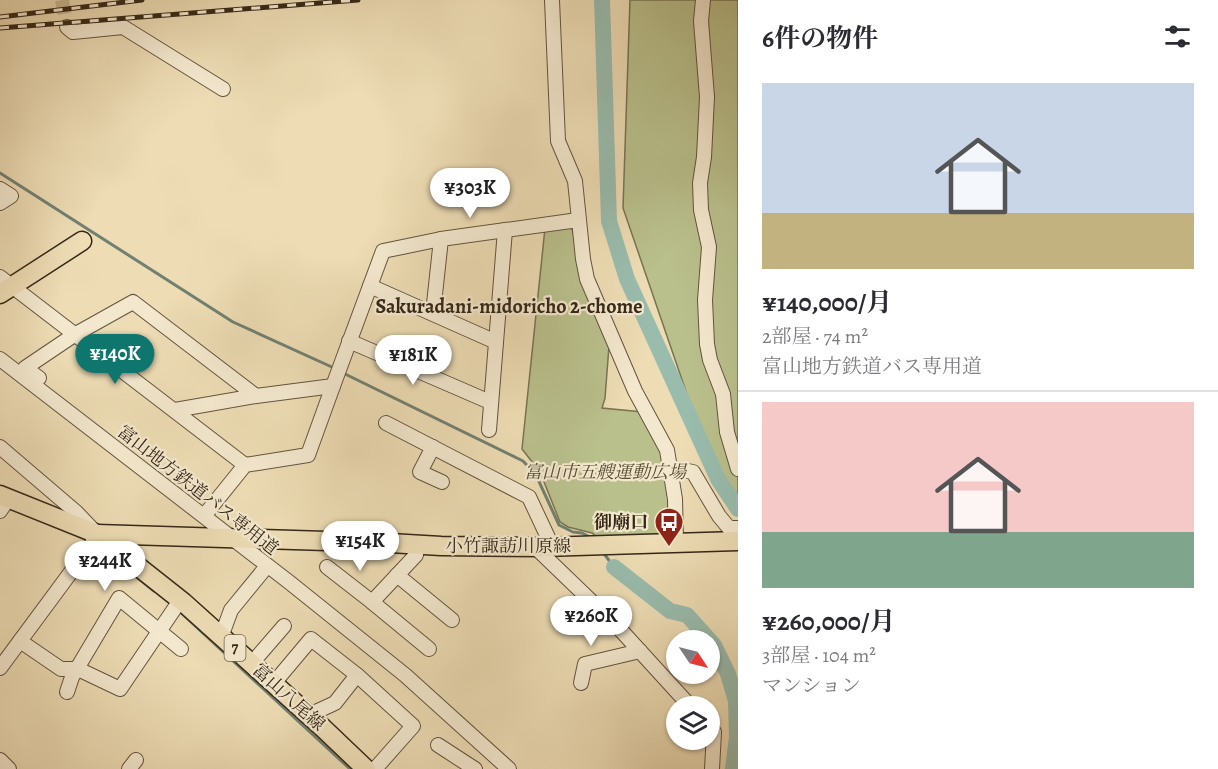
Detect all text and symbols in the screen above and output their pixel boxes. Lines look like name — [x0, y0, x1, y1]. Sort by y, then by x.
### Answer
icon: filters — [1161, 20, 1194, 53]
text: 6件の物件 — [762, 21, 878, 56]
icon: home — [924, 122, 1032, 230]
pin: ¥303K — [428, 168, 512, 219]
text: ¥303K — [444, 174, 496, 201]
text: ¥140,000/月 — [762, 285, 892, 320]
district label: Sakuradani-midoricho 2-chome — [375, 293, 643, 320]
text: 2部屋 · 74 m² — [762, 323, 868, 350]
pin: ¥140K — [73, 334, 157, 385]
pin: ¥181K — [371, 335, 455, 386]
text: ¥140K — [89, 340, 141, 367]
text: ¥181K — [389, 341, 437, 368]
text: 富山地方鉄道バス専用道 — [762, 353, 982, 380]
street label: 富山地方鉄道バス専用道 — [113, 420, 283, 560]
icon: home — [924, 441, 1032, 549]
park label: 富山市五艘運動広場 — [524, 460, 688, 484]
bus stop icon: 御廟口 — [653, 506, 685, 548]
place label: 御廟口 — [594, 510, 648, 534]
pin: ¥154K — [318, 521, 402, 572]
text: ¥154K — [335, 527, 385, 554]
street label: 小竹諏訪川原線 — [445, 534, 571, 558]
pin: ¥244K — [63, 541, 147, 592]
text: ¥244K — [78, 547, 132, 574]
pin: ¥260K — [549, 596, 633, 647]
text: ¥260K — [564, 602, 618, 629]
text: ¥260,000/月 — [762, 604, 895, 639]
north arrow — [666, 630, 720, 684]
map controls — [666, 630, 720, 750]
road number: 7 — [224, 635, 246, 661]
text: 3部屋 · 104 m² — [762, 642, 876, 669]
street label: 富山八尾線 — [248, 658, 330, 736]
text: マンション — [762, 672, 861, 699]
button: layers — [666, 696, 720, 750]

